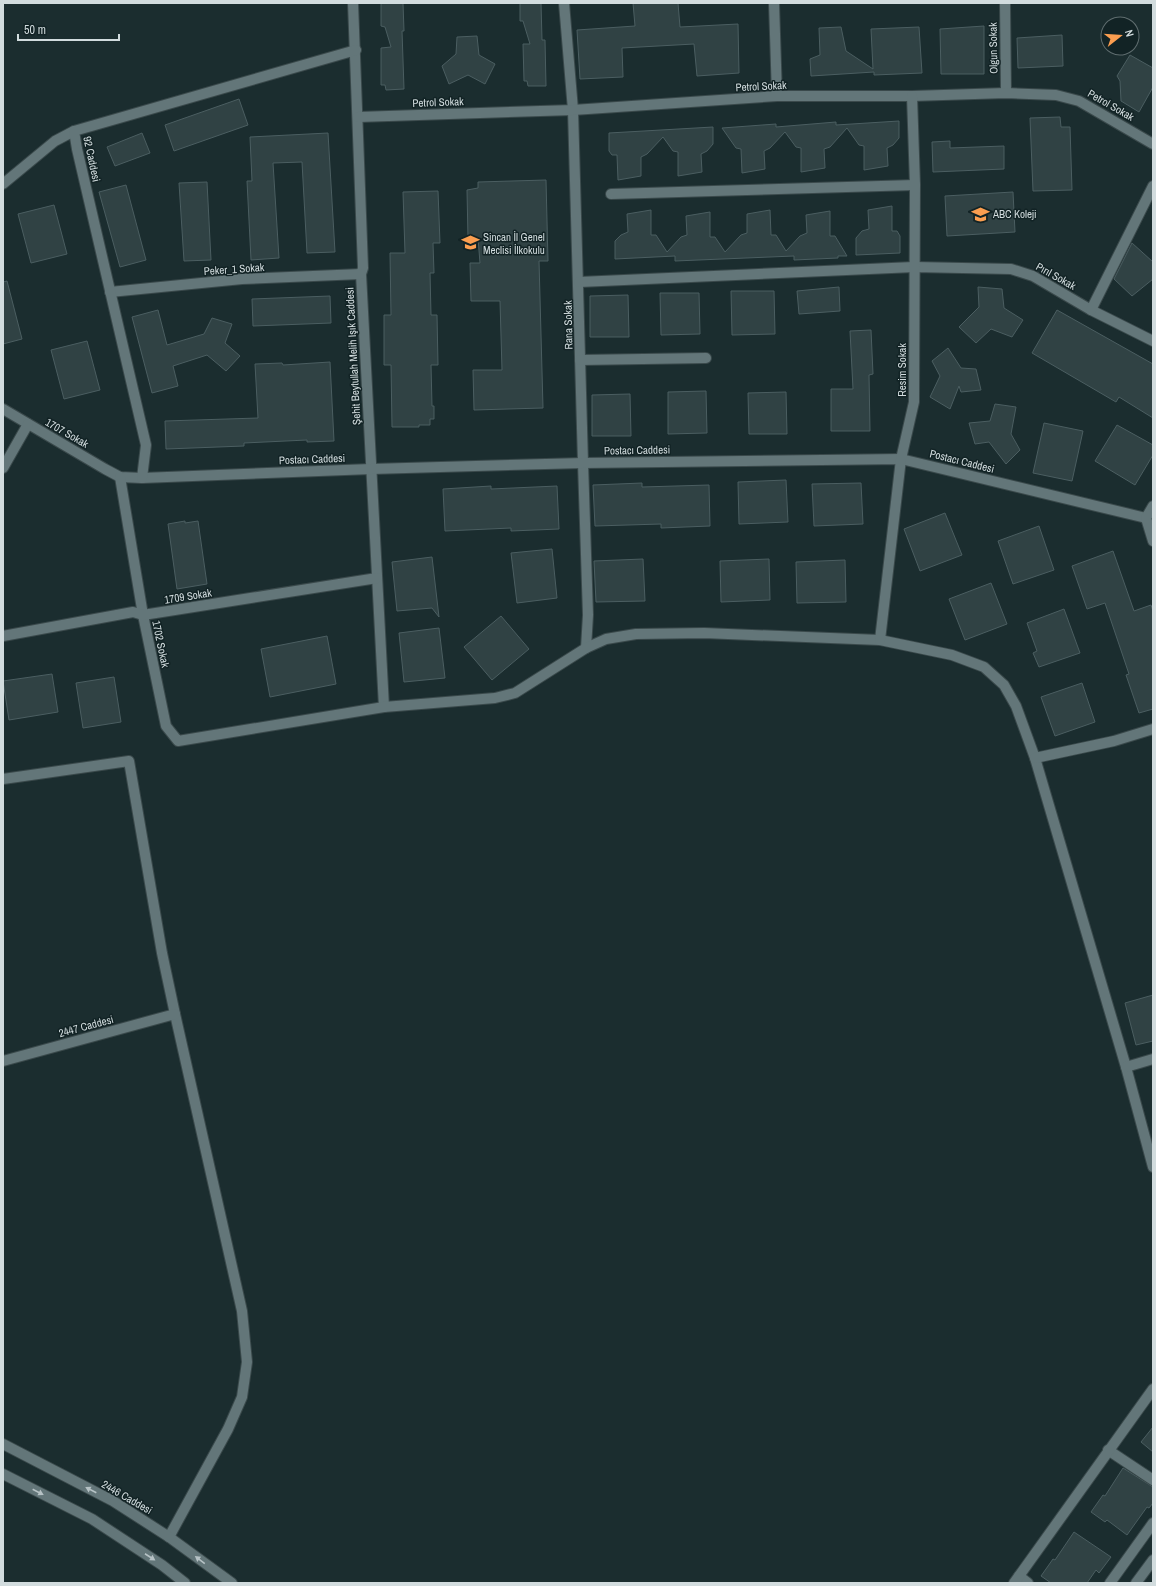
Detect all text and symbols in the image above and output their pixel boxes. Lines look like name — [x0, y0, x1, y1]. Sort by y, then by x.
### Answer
scale bar — [18, 16, 119, 42]
north arrow — [1100, 16, 1140, 56]
text: 50 m — [24, 22, 46, 38]
street label: Olgun Sokak — [986, 22, 1000, 74]
text: N — [1122, 28, 1137, 38]
street label: Petrol Sokak — [735, 78, 787, 94]
street label: Petrol Sokak — [1085, 86, 1137, 124]
street label: Petrol Sokak — [412, 94, 464, 110]
street label: 92 Caddesi — [80, 135, 104, 183]
school or university icon: ABC Koleji — [970, 204, 990, 224]
place label: ABC Koleji — [992, 207, 1037, 221]
place label: Sincan İl Genel Meclisi İlkokulu — [483, 230, 545, 257]
school or university icon: Sincan İl Genel Meclisi İlkokulu — [460, 233, 480, 253]
street label: Pırıl Sokak — [1034, 259, 1079, 293]
street label: Peker_1 Sokak — [203, 260, 265, 278]
street label: Şehit Beytullah Melih Işık Caddesi — [342, 287, 364, 425]
street label: Rana Sokak — [561, 300, 575, 350]
street label: Resim Sokak — [895, 343, 909, 397]
street label: 1707 Sokak — [43, 415, 92, 451]
street label: Postacı Caddesi — [604, 442, 670, 458]
street label: Postacı Caddesi — [928, 446, 996, 476]
street label: Postacı Caddesi — [279, 451, 345, 467]
street label: 1709 Sokak — [163, 585, 213, 607]
street label: 1702 Sokak — [149, 619, 173, 669]
street label: 2447 Caddesi — [57, 1012, 115, 1040]
street label: 2446 Caddesi — [99, 1477, 155, 1517]
one-way arrow — [85, 1487, 97, 1493]
one-way arrow — [32, 1488, 43, 1495]
one-way arrow — [145, 1553, 155, 1561]
one-way arrow — [195, 1555, 206, 1564]

